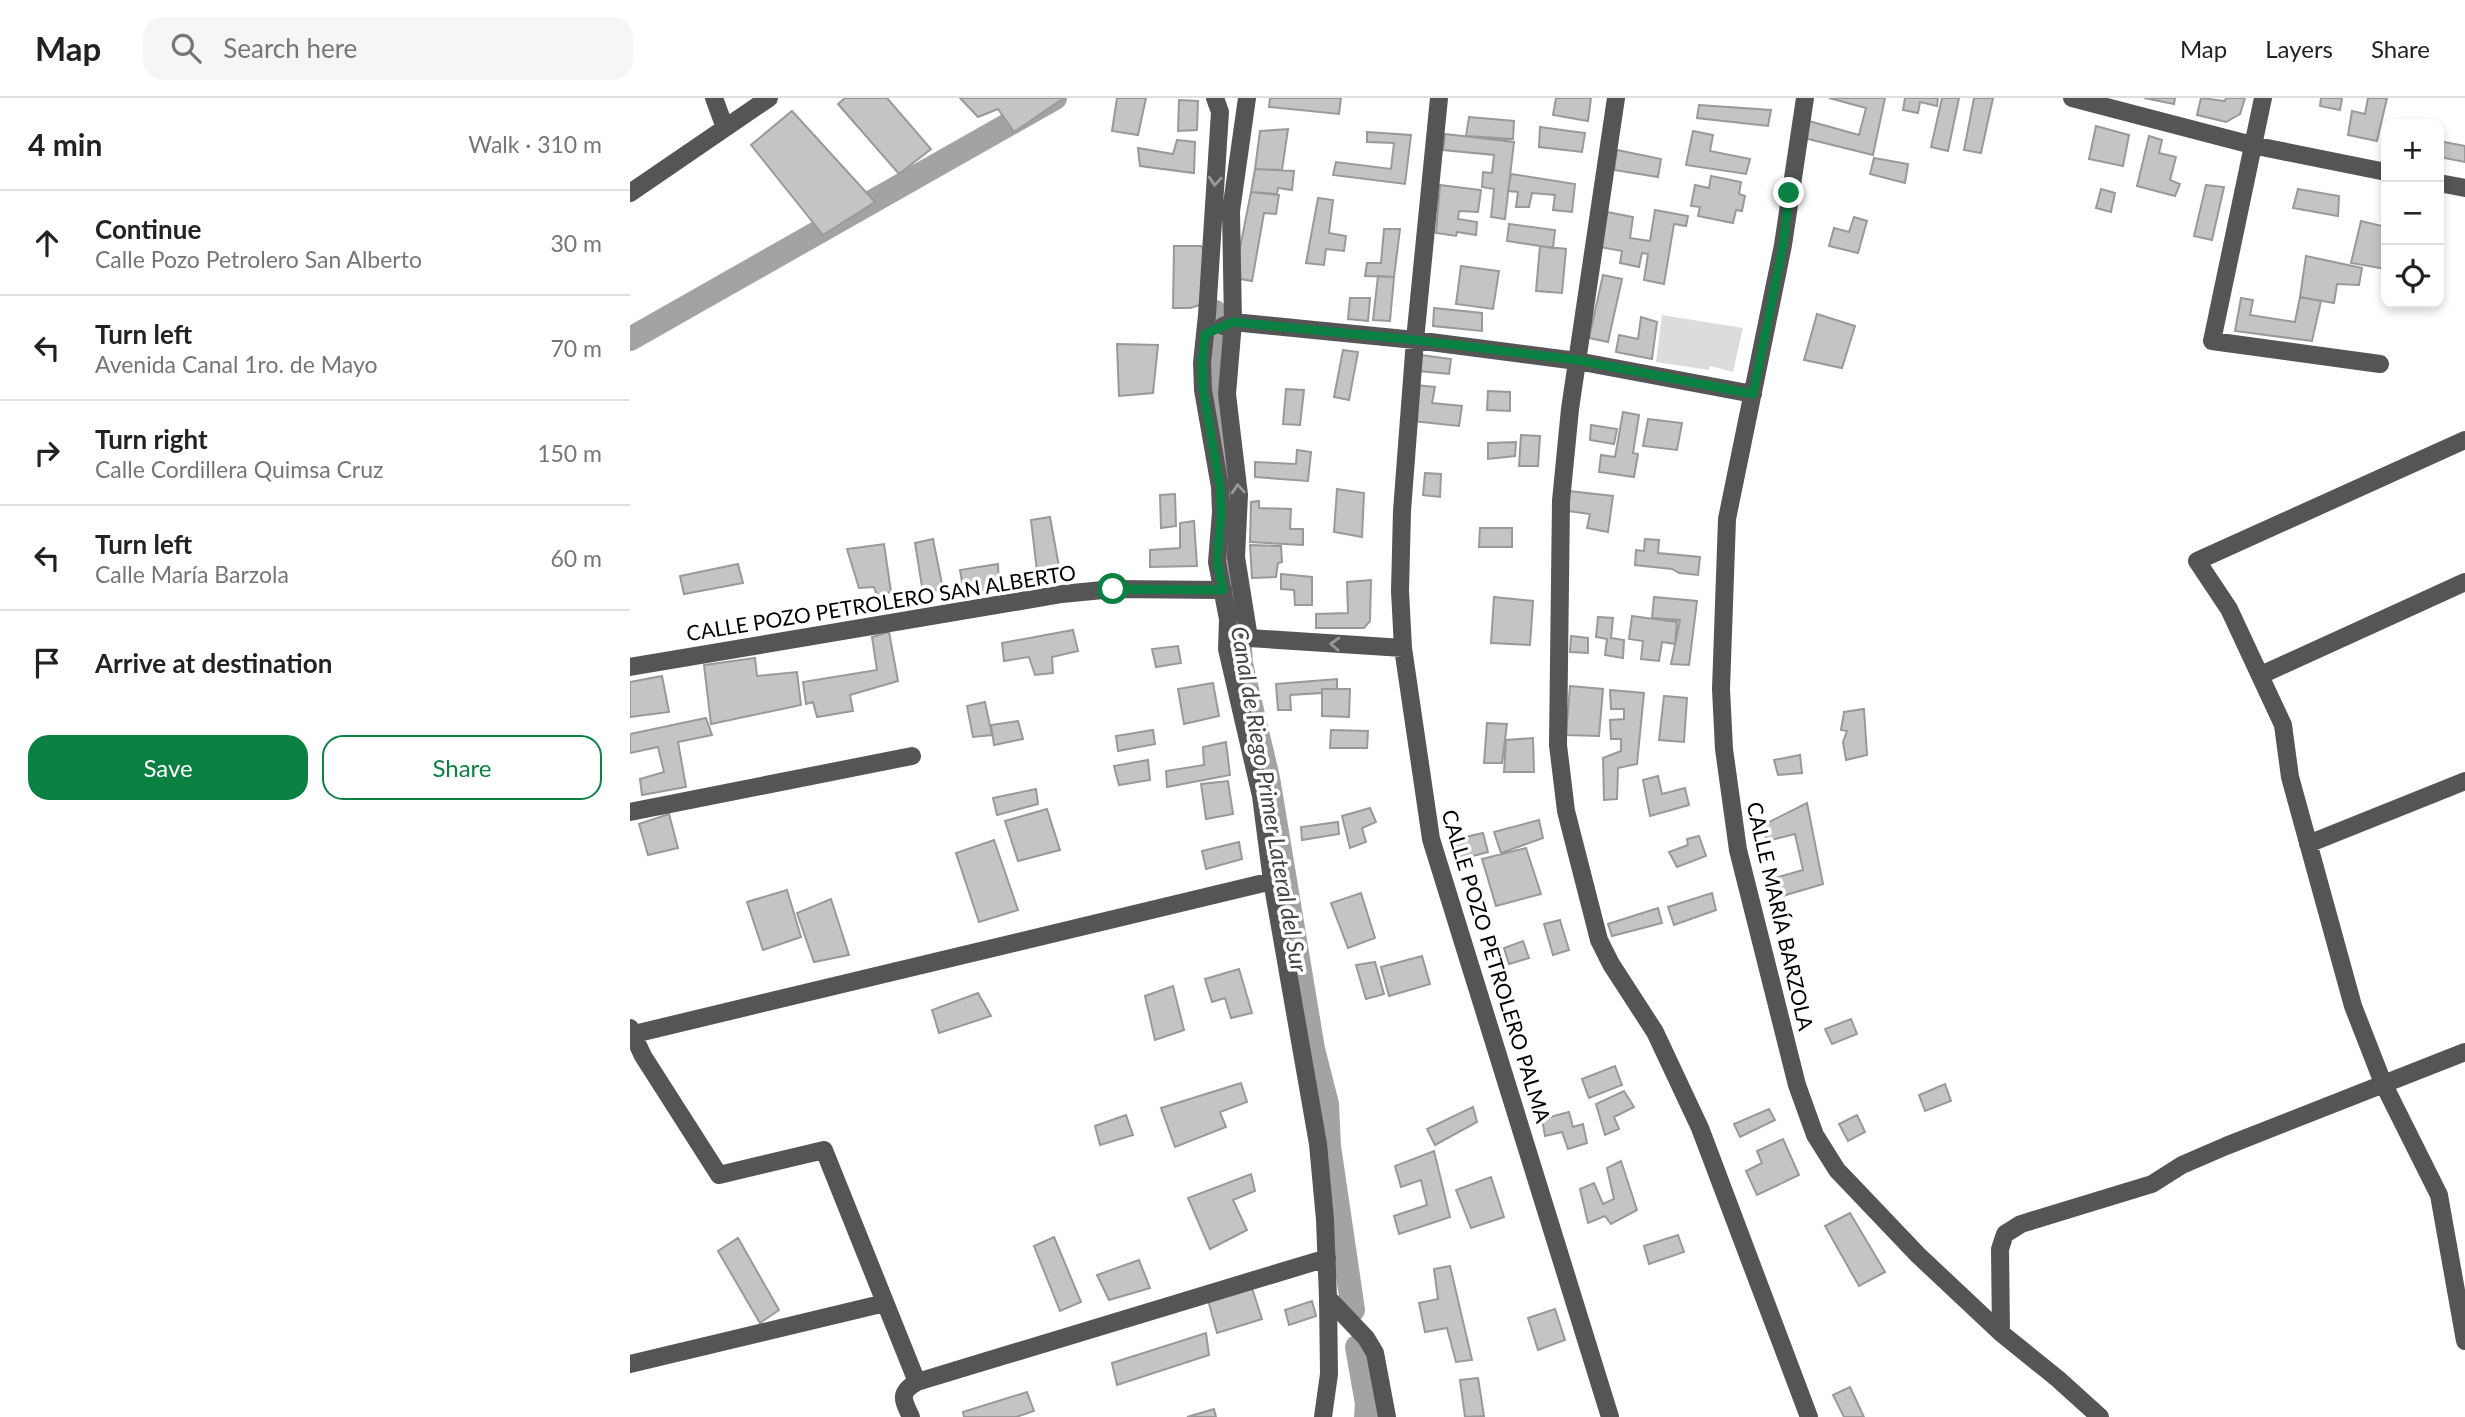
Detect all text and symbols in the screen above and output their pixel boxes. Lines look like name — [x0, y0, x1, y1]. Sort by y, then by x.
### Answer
search box — [143, 17, 633, 80]
text: Map — [35, 28, 101, 68]
icon: search — [167, 29, 205, 67]
text: Search here — [223, 32, 357, 64]
text: Map — [2180, 34, 2227, 63]
text: Layers — [2265, 34, 2333, 63]
text: Share — [2371, 34, 2430, 63]
map controls — [2381, 119, 2444, 308]
button: + — [2381, 119, 2444, 182]
text: 4 min — [28, 126, 102, 162]
text: Walk · 310 m — [468, 130, 602, 158]
one-way arrow — [1208, 175, 1223, 186]
route end — [1773, 177, 1804, 208]
button: − — [2381, 182, 2444, 245]
text: Continue — [95, 213, 201, 245]
icon: ahead — [28, 224, 66, 262]
text: 30 m — [551, 229, 602, 257]
text: Calle Pozo Petrolero San Alberto — [95, 245, 422, 273]
button: locate — [2381, 245, 2444, 308]
text: Turn left — [95, 318, 192, 350]
icon: left — [28, 329, 66, 367]
text: 70 m — [551, 334, 602, 362]
text: Avenida Canal 1ro. de Mayo — [95, 350, 378, 378]
text: Turn right — [95, 423, 208, 455]
icon: right — [28, 434, 66, 472]
text: 150 m — [537, 439, 602, 467]
text: Calle Cordillera Quimsa Cruz — [95, 455, 383, 483]
one-way arrow — [1231, 484, 1246, 495]
text: Turn left — [95, 528, 192, 560]
icon: left — [28, 539, 66, 577]
text: 60 m — [551, 544, 602, 572]
street label: CALLE POZO PETROLERO SAN ALBERTO — [685, 559, 1077, 645]
text: Calle María Barzola — [95, 560, 289, 588]
route start — [1097, 573, 1128, 604]
water label: Canal de Riego Primer Lateral del Sur — [1226, 624, 1314, 975]
one-way arrow — [1329, 636, 1340, 651]
icon: arrive — [28, 644, 66, 682]
text: Arrive at destination — [95, 647, 332, 679]
button: Save — [28, 735, 308, 800]
button: Share — [322, 735, 602, 800]
street label: CALLE MARÍA BARZOLA — [1743, 799, 1820, 1033]
street label: CALLE POZO PETROLERO PALMA — [1437, 806, 1557, 1126]

